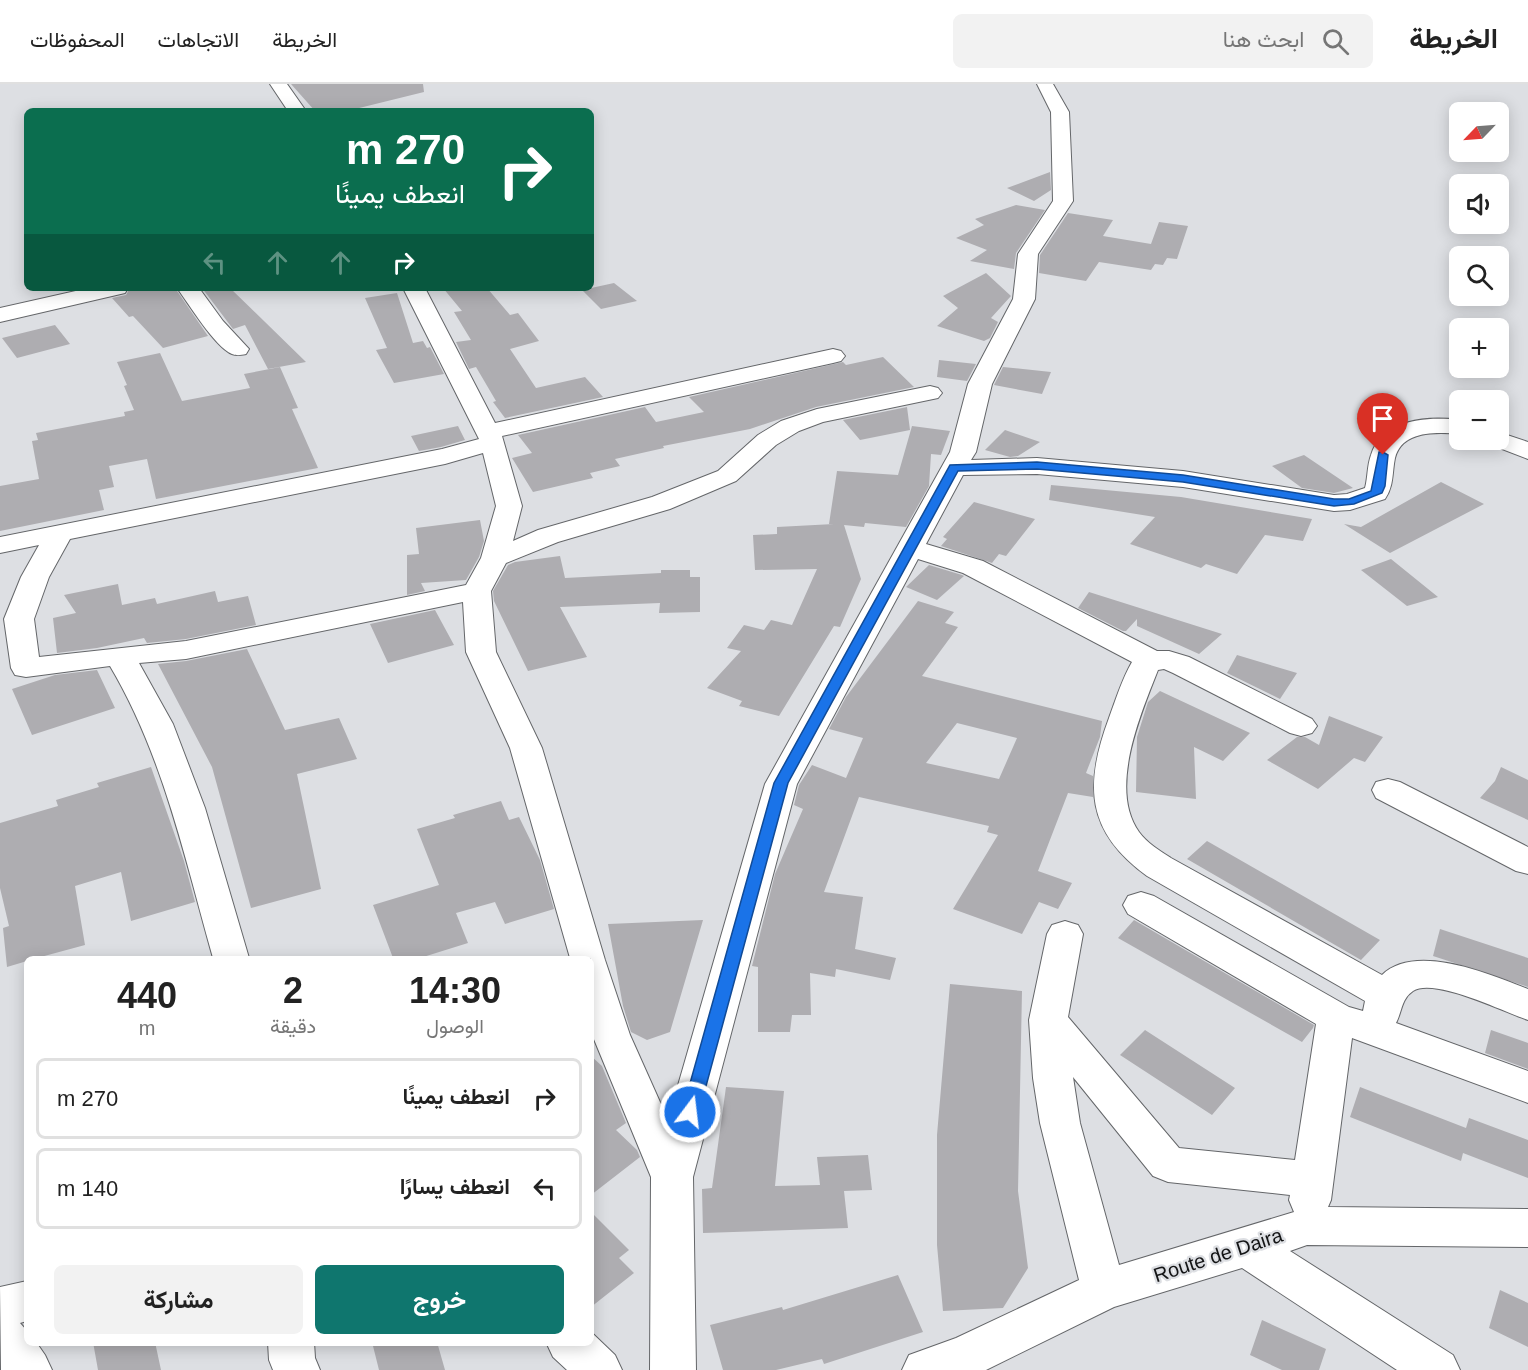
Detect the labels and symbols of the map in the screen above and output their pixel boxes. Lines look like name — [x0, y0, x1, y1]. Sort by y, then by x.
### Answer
north arrow — [1449, 102, 1509, 162]
pin — [1357, 393, 1408, 455]
position arrow — [658, 1080, 722, 1144]
street label: Route de Daira — [1151, 1223, 1286, 1286]

